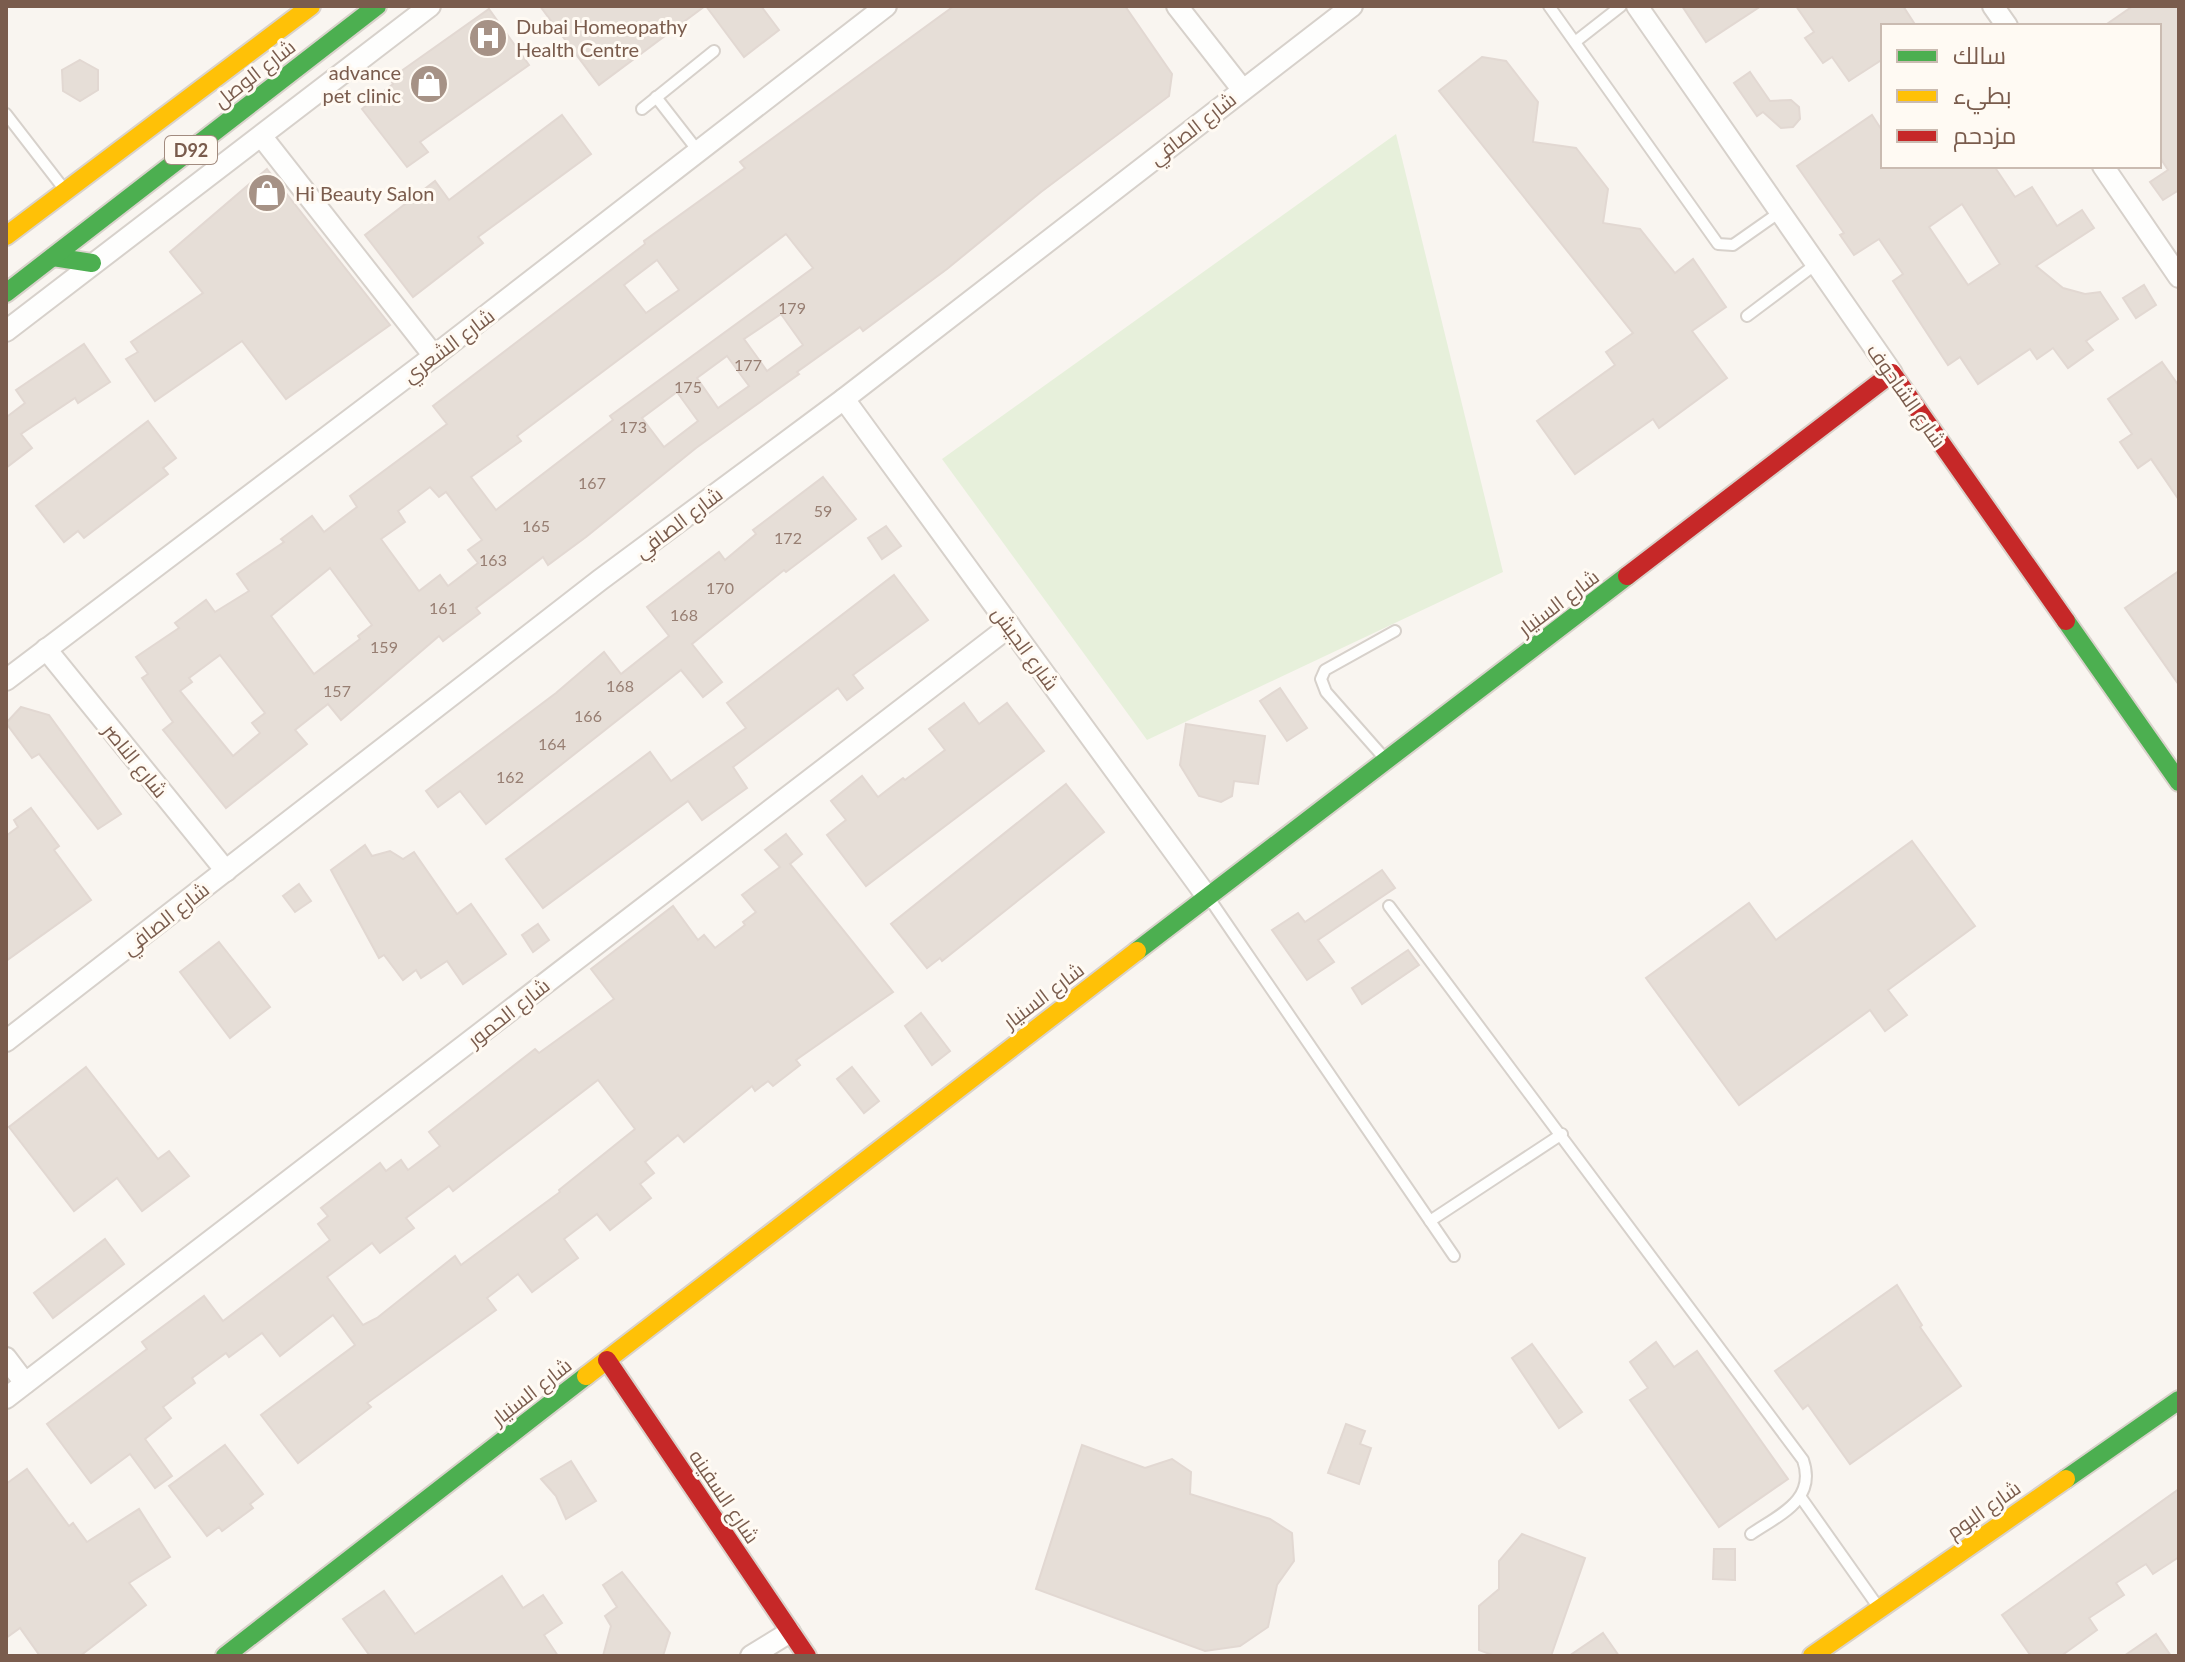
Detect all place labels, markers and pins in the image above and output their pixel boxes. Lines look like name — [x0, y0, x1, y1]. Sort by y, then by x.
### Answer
place label: Dubai Homeopathy Health Centre — [516, 14, 688, 61]
hospital icon: Dubai Homeopathy Health Centre — [467, 17, 509, 59]
place label: advance pet clinic — [322, 60, 401, 107]
shop icon: advance pet clinic — [408, 63, 450, 105]
shop icon: Hi Beauty Salon — [246, 172, 288, 214]
place label: Hi Beauty Salon — [295, 181, 434, 205]

